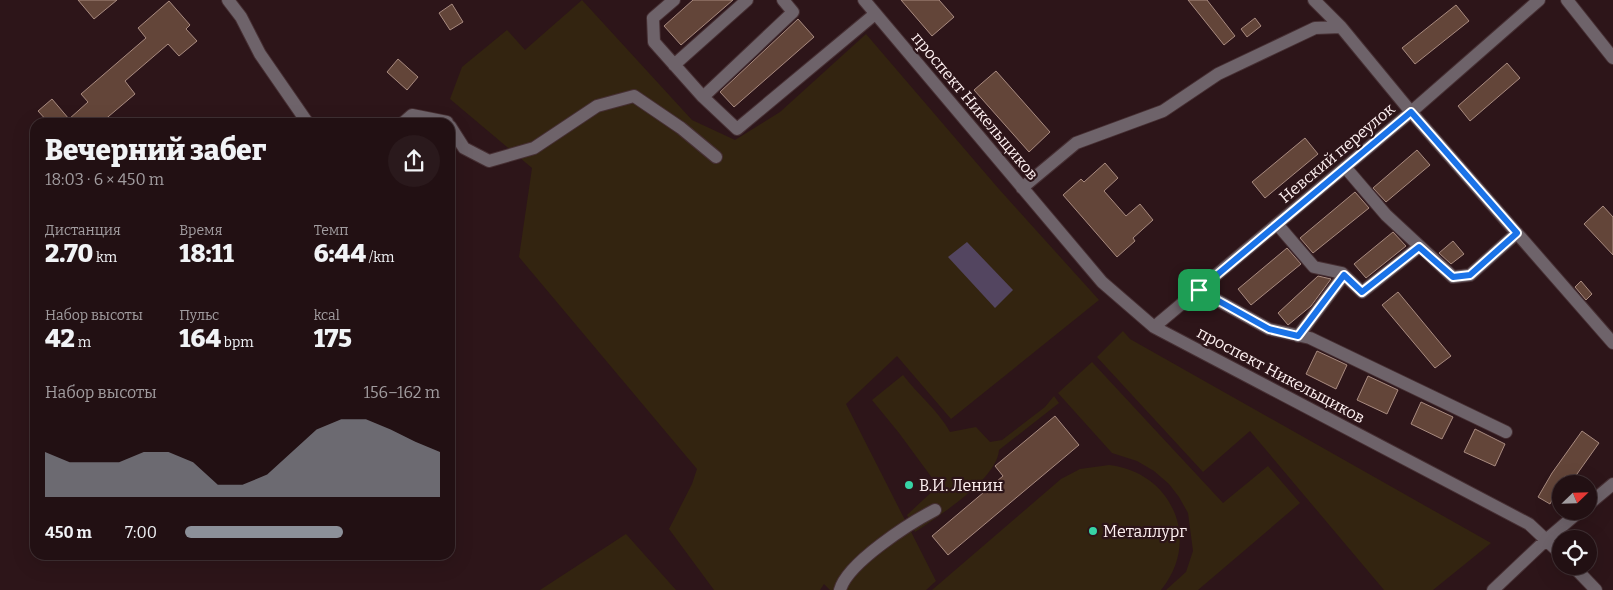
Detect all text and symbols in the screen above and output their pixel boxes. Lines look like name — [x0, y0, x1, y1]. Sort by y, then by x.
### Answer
street label: проспект Никельщиков — [908, 28, 1042, 184]
street label: Невский переулок — [1275, 99, 1399, 207]
text: Вечерний забег — [45, 134, 266, 167]
button: share — [388, 135, 440, 187]
text: 18:03 · 6 × 450 m — [45, 170, 164, 189]
text: Дистанция — [45, 222, 121, 239]
text: Время — [179, 222, 222, 239]
text: Темп — [314, 222, 349, 239]
text: 2.70 — [45, 239, 93, 269]
text: 18:11 — [179, 239, 234, 269]
text: 6:44 — [314, 239, 366, 269]
text: km — [93, 249, 117, 266]
text: /km — [366, 249, 394, 266]
pin — [1178, 269, 1220, 311]
icon: arrive — [1185, 276, 1213, 304]
text: Набор высоты — [45, 307, 143, 324]
text: Пульс — [179, 307, 219, 324]
text: kcal — [314, 307, 340, 324]
street label: проспект Никельщиков — [1194, 323, 1368, 427]
text: 42 — [45, 324, 75, 354]
text: 164 — [179, 324, 221, 354]
text: 175 — [314, 324, 352, 354]
text: m — [75, 334, 91, 351]
text: bpm — [221, 334, 254, 351]
text: Набор высоты — [45, 383, 157, 402]
text: 156–162 m — [363, 383, 440, 402]
north arrow — [1552, 475, 1598, 520]
map controls — [1552, 475, 1597, 575]
place label: В.И. Ленин — [919, 476, 1003, 495]
marker: В.И. Ленин — [903, 479, 915, 491]
place label: Металлург — [1103, 522, 1187, 541]
text: 450 m — [45, 523, 92, 542]
text: 7:00 — [125, 523, 157, 542]
marker: Металлург — [1087, 525, 1099, 537]
button: locate — [1552, 530, 1597, 575]

